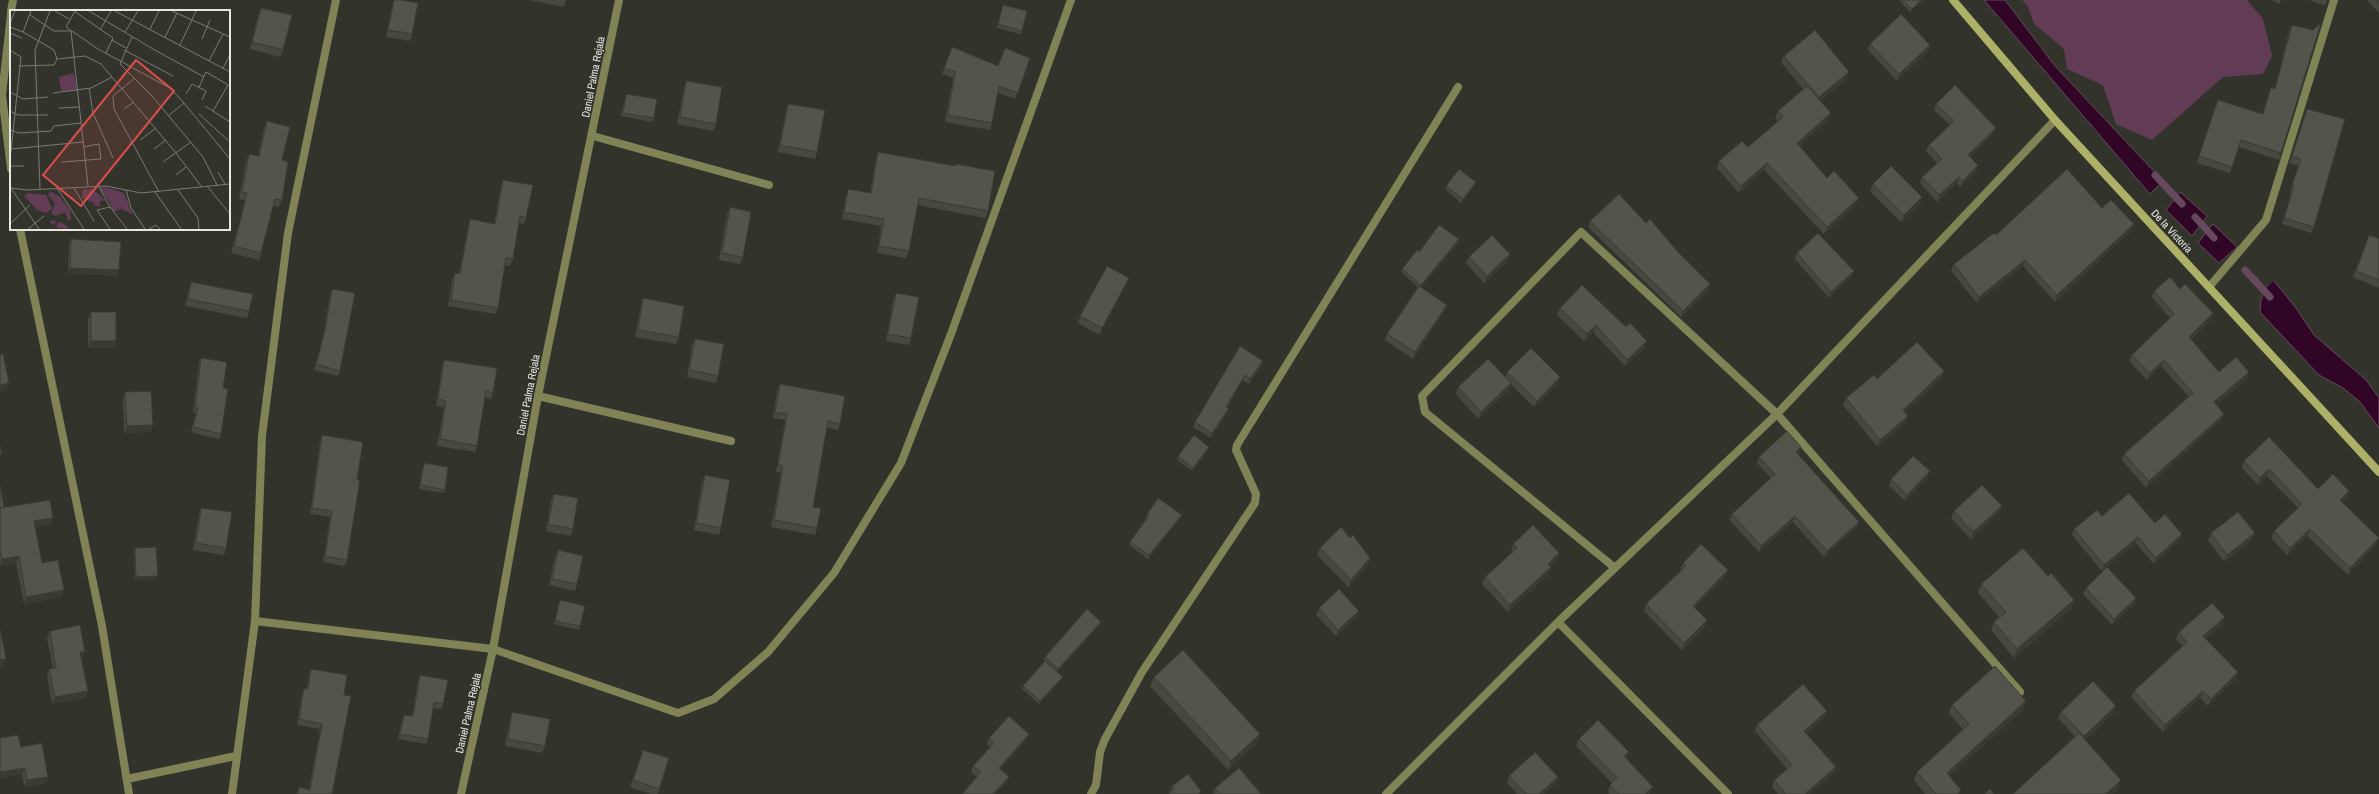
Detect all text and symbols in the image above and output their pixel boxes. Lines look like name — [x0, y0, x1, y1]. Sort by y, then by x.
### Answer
inset map — [10, 10, 230, 230]
street label: Daniel Palma Rejala — [578, 35, 608, 119]
street label: De la Victoria — [2148, 206, 2196, 256]
street label: Daniel Palma Rejala — [513, 353, 543, 437]
street label: Daniel Palma Rejala — [452, 671, 484, 755]

